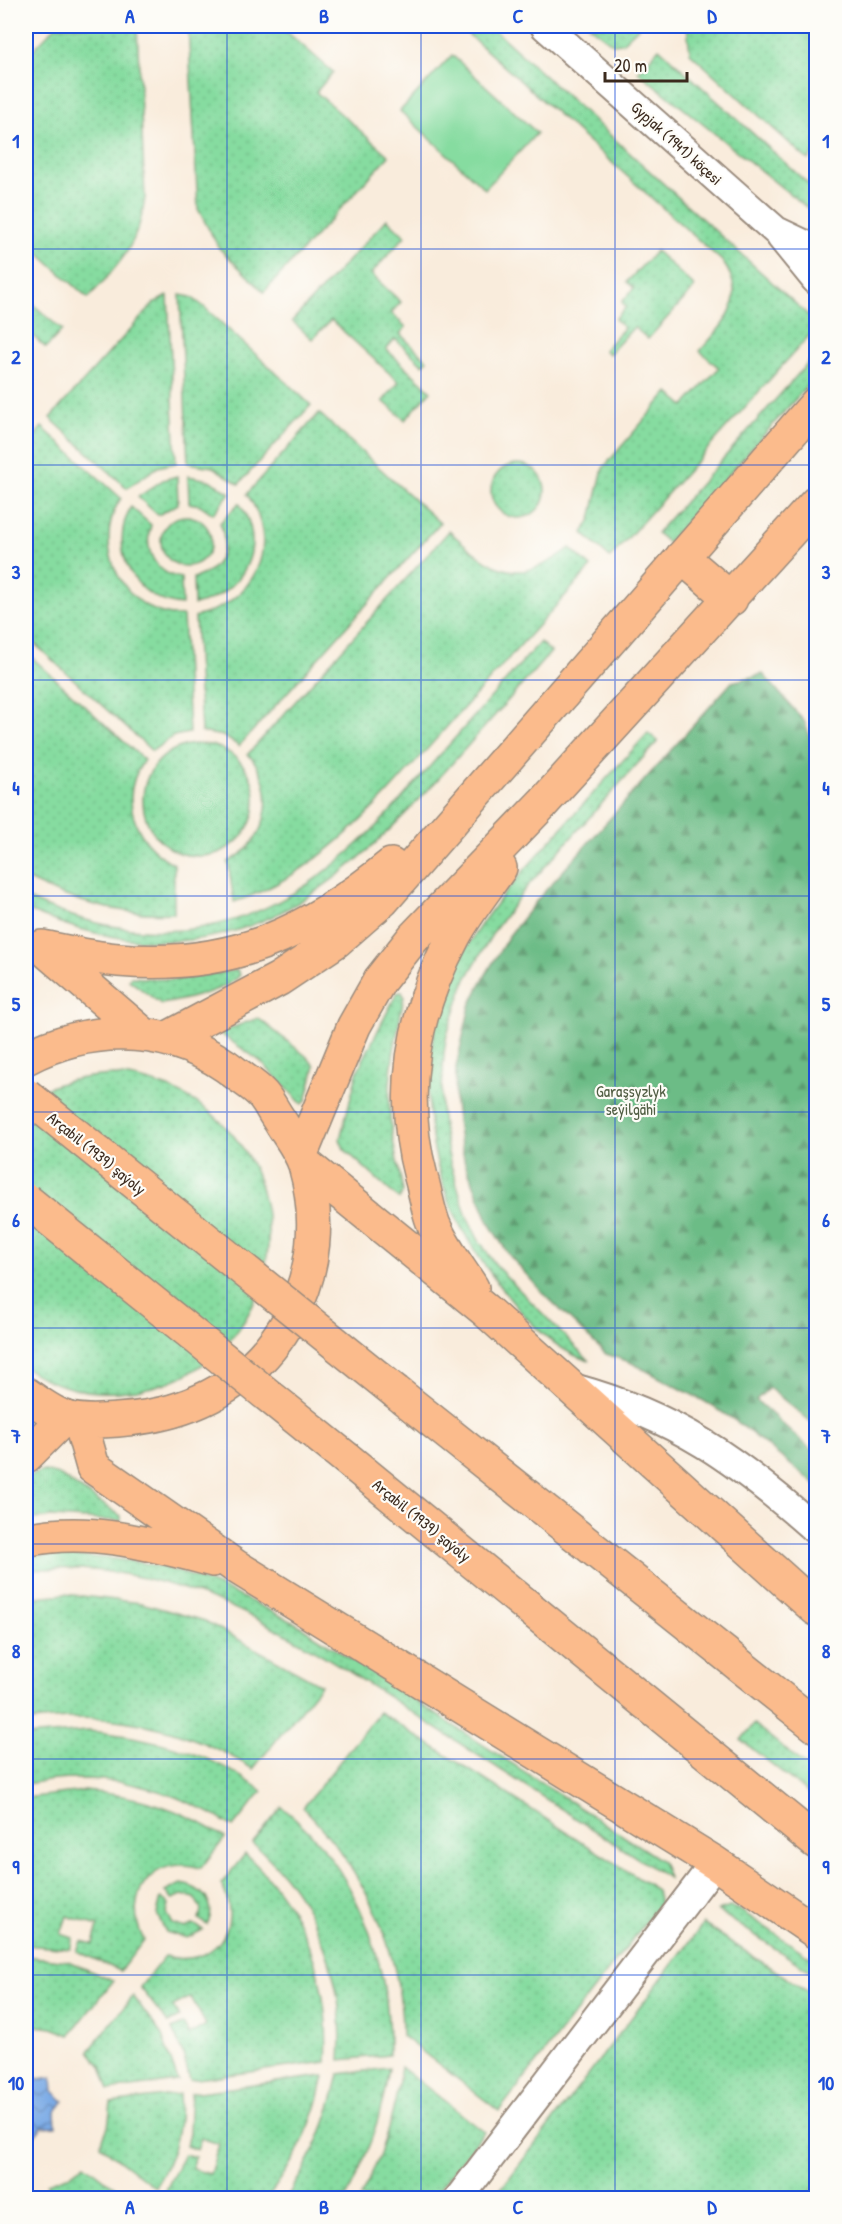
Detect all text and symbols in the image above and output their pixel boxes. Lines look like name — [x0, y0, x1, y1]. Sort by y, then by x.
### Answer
text: A — [125, 2, 135, 29]
text: B — [319, 2, 329, 29]
text: C — [513, 2, 524, 29]
text: D — [707, 2, 717, 29]
scale bar — [605, 45, 688, 83]
text: 20 m — [614, 53, 647, 78]
street label: Gypjak (1941) köçesi — [627, 96, 727, 190]
text: 1 — [12, 127, 20, 154]
text: 1 — [822, 127, 830, 154]
text: 2 — [11, 343, 21, 370]
text: 2 — [821, 343, 831, 370]
text: 3 — [12, 558, 21, 585]
text: 3 — [822, 558, 831, 585]
text: 4 — [12, 774, 20, 801]
text: 4 — [822, 774, 830, 801]
text: 5 — [12, 990, 21, 1017]
text: 5 — [822, 990, 831, 1017]
park label: Garaşsyzlyk seýilgähi — [596, 1080, 666, 1120]
street label: Arçabil (1939) şaýoly — [43, 1106, 151, 1200]
text: 6 — [12, 1206, 20, 1233]
text: 6 — [822, 1206, 830, 1233]
text: 7 — [10, 1422, 21, 1449]
text: 7 — [820, 1422, 831, 1449]
street label: Arçabil (1939) şaýoly — [368, 1473, 476, 1567]
text: 8 — [12, 1637, 21, 1664]
text: 8 — [822, 1637, 831, 1664]
text: 9 — [12, 1853, 20, 1880]
text: 9 — [822, 1853, 830, 1880]
text: 10 — [8, 2069, 24, 2096]
text: 10 — [818, 2069, 834, 2096]
text: A — [125, 2193, 135, 2220]
text: B — [319, 2193, 329, 2220]
text: C — [513, 2193, 524, 2220]
text: D — [707, 2193, 717, 2220]

